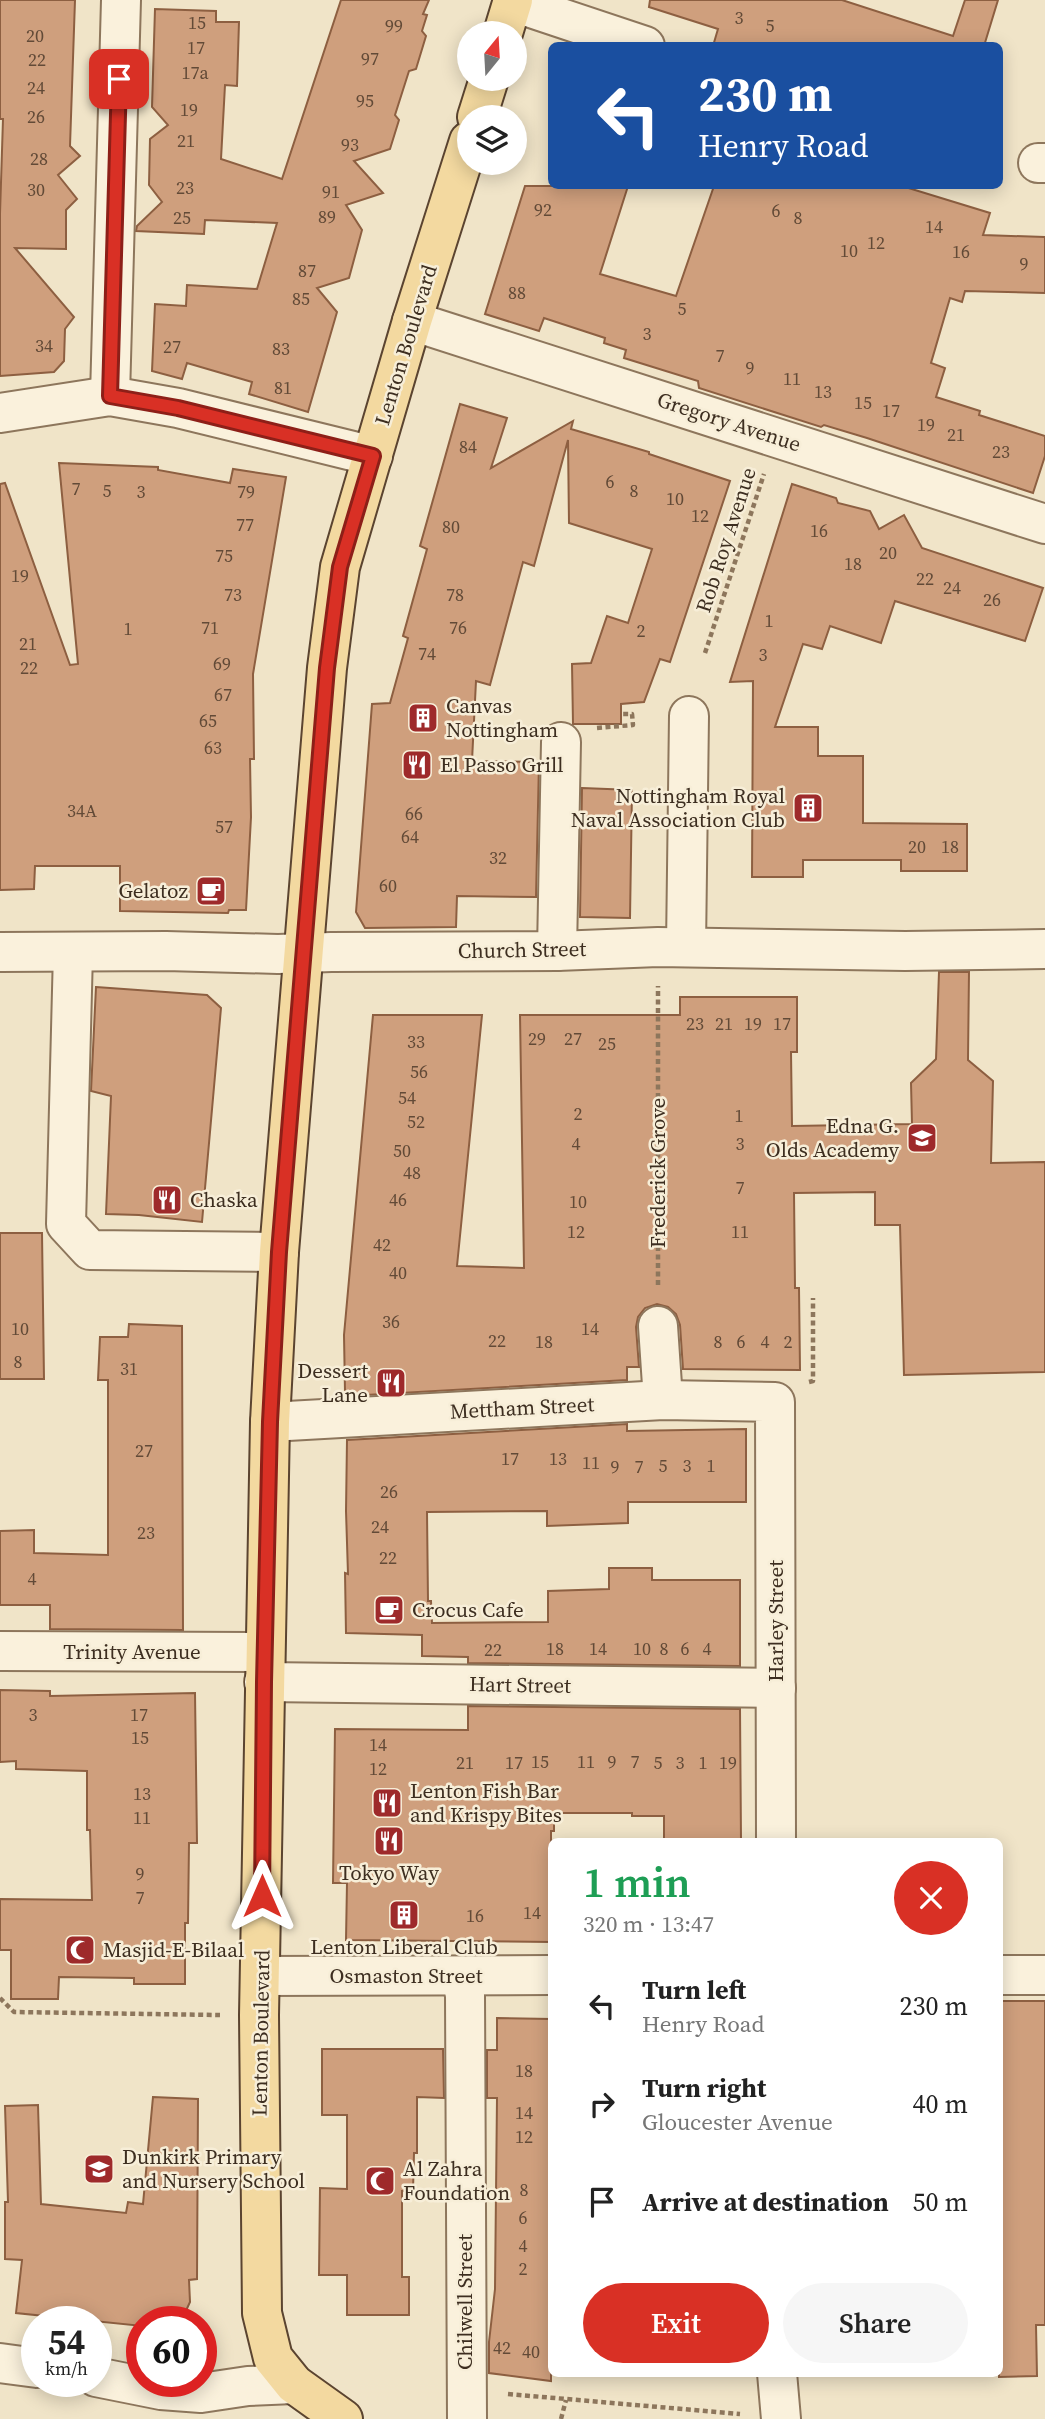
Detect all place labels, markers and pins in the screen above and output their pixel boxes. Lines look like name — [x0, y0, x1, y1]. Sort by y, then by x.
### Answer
pin — [89, 49, 149, 109]
place label: Canvas Nottingham — [446, 691, 558, 744]
building icon: Canvas Nottingham — [406, 701, 440, 735]
restaurant icon: El Passo Grill — [400, 748, 434, 782]
place label: El Passo Grill — [440, 750, 564, 779]
place label: Nottingham Royal Naval Association Club — [571, 781, 785, 834]
building icon: Nottingham Royal Naval Association Club — [791, 791, 825, 825]
cafe icon: Gelatoz — [194, 874, 228, 908]
place label: Gelatoz — [119, 876, 188, 905]
place label: Edna G. Olds Academy — [766, 1111, 899, 1164]
school or university icon: Edna G. Olds Academy — [905, 1121, 939, 1155]
restaurant icon: Chaska — [150, 1183, 184, 1217]
place label: Chaska — [190, 1185, 258, 1214]
place label: Dessert Lane — [297, 1356, 368, 1409]
restaurant icon: Dessert Lane — [374, 1366, 408, 1400]
cafe icon: Crocus Cafe — [372, 1593, 406, 1627]
place label: Crocus Cafe — [412, 1595, 524, 1624]
place label: Lenton Fish Bar and Krispy Bites — [410, 1776, 562, 1829]
restaurant icon: Lenton Fish Bar and Krispy Bites — [370, 1786, 404, 1820]
restaurant icon: Tokyo Way — [372, 1824, 406, 1858]
place label: Tokyo Way — [339, 1858, 439, 1887]
building icon: Lenton Liberal Club — [387, 1898, 421, 1932]
place label: Lenton Liberal Club — [310, 1932, 498, 1961]
mosque icon: Masjid-E-Bilaal — [63, 1933, 97, 1967]
place label: Masjid-E-Bilaal — [103, 1935, 244, 1964]
place label: Dunkirk Primary and Nursery School — [122, 2142, 305, 2195]
school or university icon: Dunkirk Primary and Nursery School — [82, 2152, 116, 2186]
place label: Al Zahra Foundation — [403, 2154, 511, 2207]
mosque icon: Al Zahra Foundation — [363, 2164, 397, 2198]

